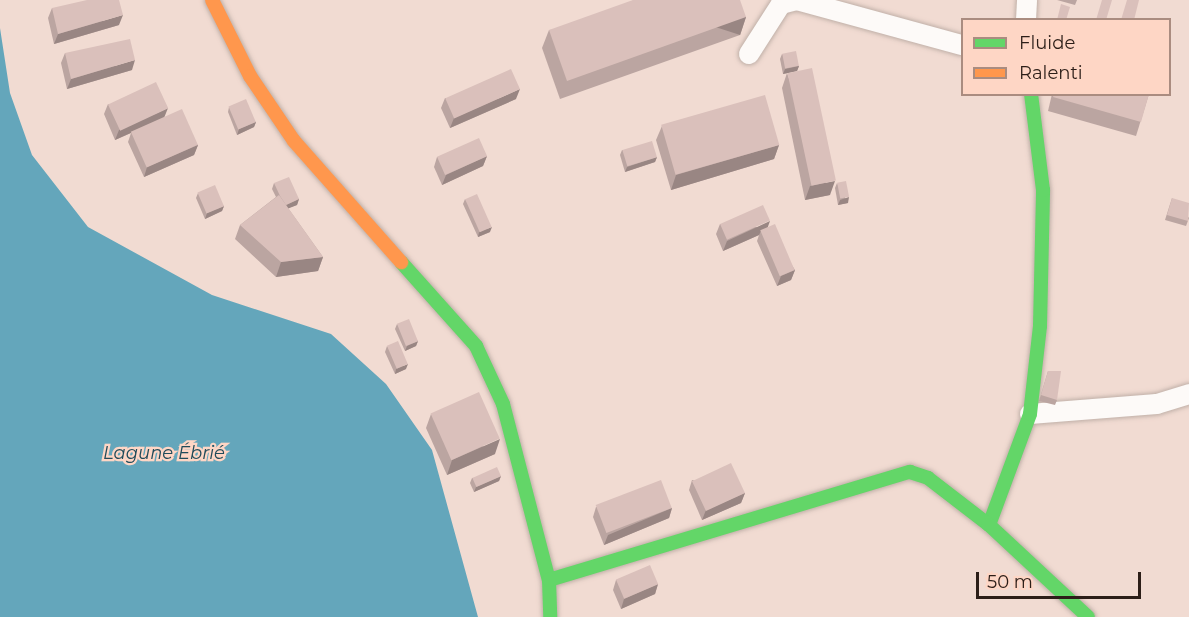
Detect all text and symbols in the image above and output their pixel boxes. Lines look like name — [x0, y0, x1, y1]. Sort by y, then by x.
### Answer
legend — [961, 18, 1171, 96]
text: Fluide — [1019, 32, 1075, 54]
text: Ralenti — [1019, 62, 1083, 84]
water label: Lagune Ébrié — [103, 442, 225, 464]
scale bar — [979, 560, 1144, 598]
text: 50 m — [987, 571, 1033, 593]

